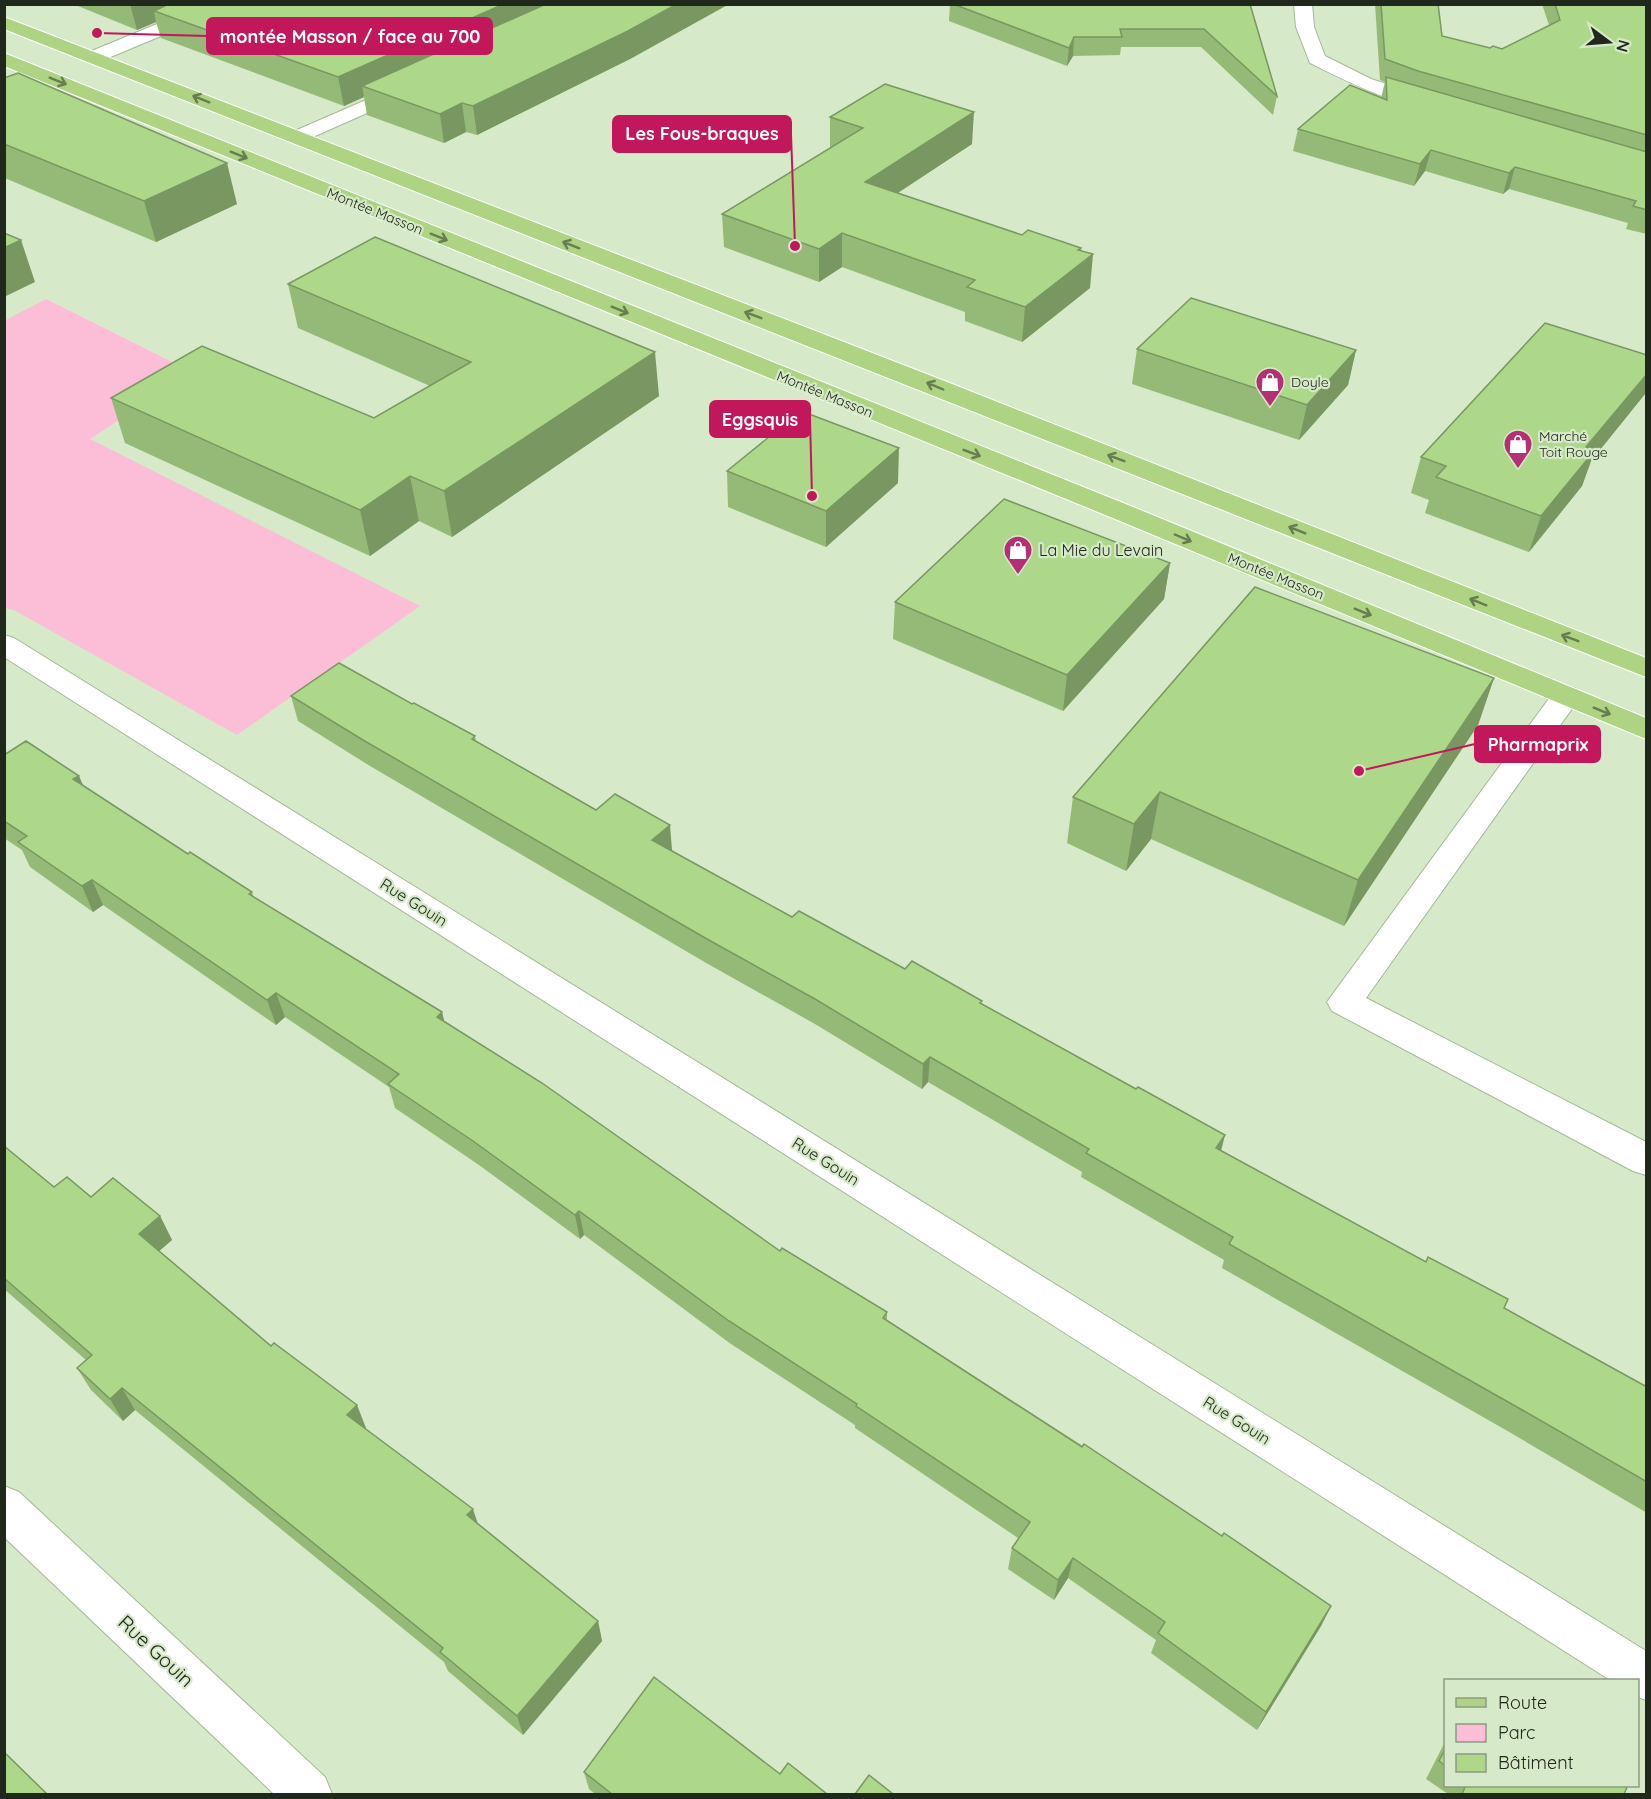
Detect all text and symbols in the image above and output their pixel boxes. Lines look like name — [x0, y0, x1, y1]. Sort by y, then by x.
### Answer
north arrow — [1579, 12, 1639, 72]
callout: montée Masson / face au 700 — [207, 18, 492, 54]
text: montée Masson / face au 700 — [220, 25, 480, 48]
text: N — [1612, 38, 1635, 55]
one-way arrow — [49, 76, 67, 87]
one-way arrow — [192, 93, 210, 104]
callout: Les Fous-braques — [613, 116, 791, 152]
text: Les Fous-braques — [625, 122, 779, 145]
one-way arrow — [229, 150, 248, 161]
street label: Montée Masson — [324, 184, 426, 238]
one-way arrow — [429, 232, 448, 243]
one-way arrow — [563, 239, 581, 250]
one-way arrow — [610, 305, 628, 316]
one-way arrow — [745, 309, 763, 320]
shop icon: Doyle — [1254, 366, 1286, 408]
street label: Montée Masson — [774, 367, 876, 421]
place label: Doyle — [1291, 373, 1329, 391]
one-way arrow — [926, 380, 945, 391]
callout: Eggsquis — [710, 401, 810, 437]
text: Eggsquis — [722, 408, 799, 431]
place label: Marché Toit Rouge — [1539, 427, 1608, 461]
shop icon: Marché Toit Rouge — [1502, 428, 1534, 470]
one-way arrow — [962, 448, 981, 459]
one-way arrow — [1107, 452, 1126, 463]
one-way arrow — [1288, 524, 1306, 535]
one-way arrow — [1173, 533, 1192, 544]
shop icon: La Mie du Levain — [1002, 534, 1034, 576]
place label: La Mie du Levain — [1039, 540, 1163, 560]
street label: Montée Masson — [1225, 549, 1327, 603]
one-way arrow — [1469, 595, 1488, 606]
one-way arrow — [1353, 607, 1372, 618]
one-way arrow — [1561, 632, 1580, 643]
one-way arrow — [1592, 706, 1610, 717]
callout: Pharmaprix — [1475, 726, 1600, 762]
text: Pharmaprix — [1488, 733, 1589, 756]
street label: Rue Gouin — [377, 873, 451, 931]
street label: Rue Gouin — [789, 1132, 863, 1190]
street label: Rue Gouin — [1200, 1391, 1274, 1449]
street label: Rue Gouin — [113, 1609, 199, 1692]
legend — [1444, 1679, 1639, 1787]
text: Route — [1498, 1691, 1547, 1714]
text: Parc — [1498, 1721, 1535, 1744]
text: Bâtiment — [1498, 1751, 1574, 1774]

